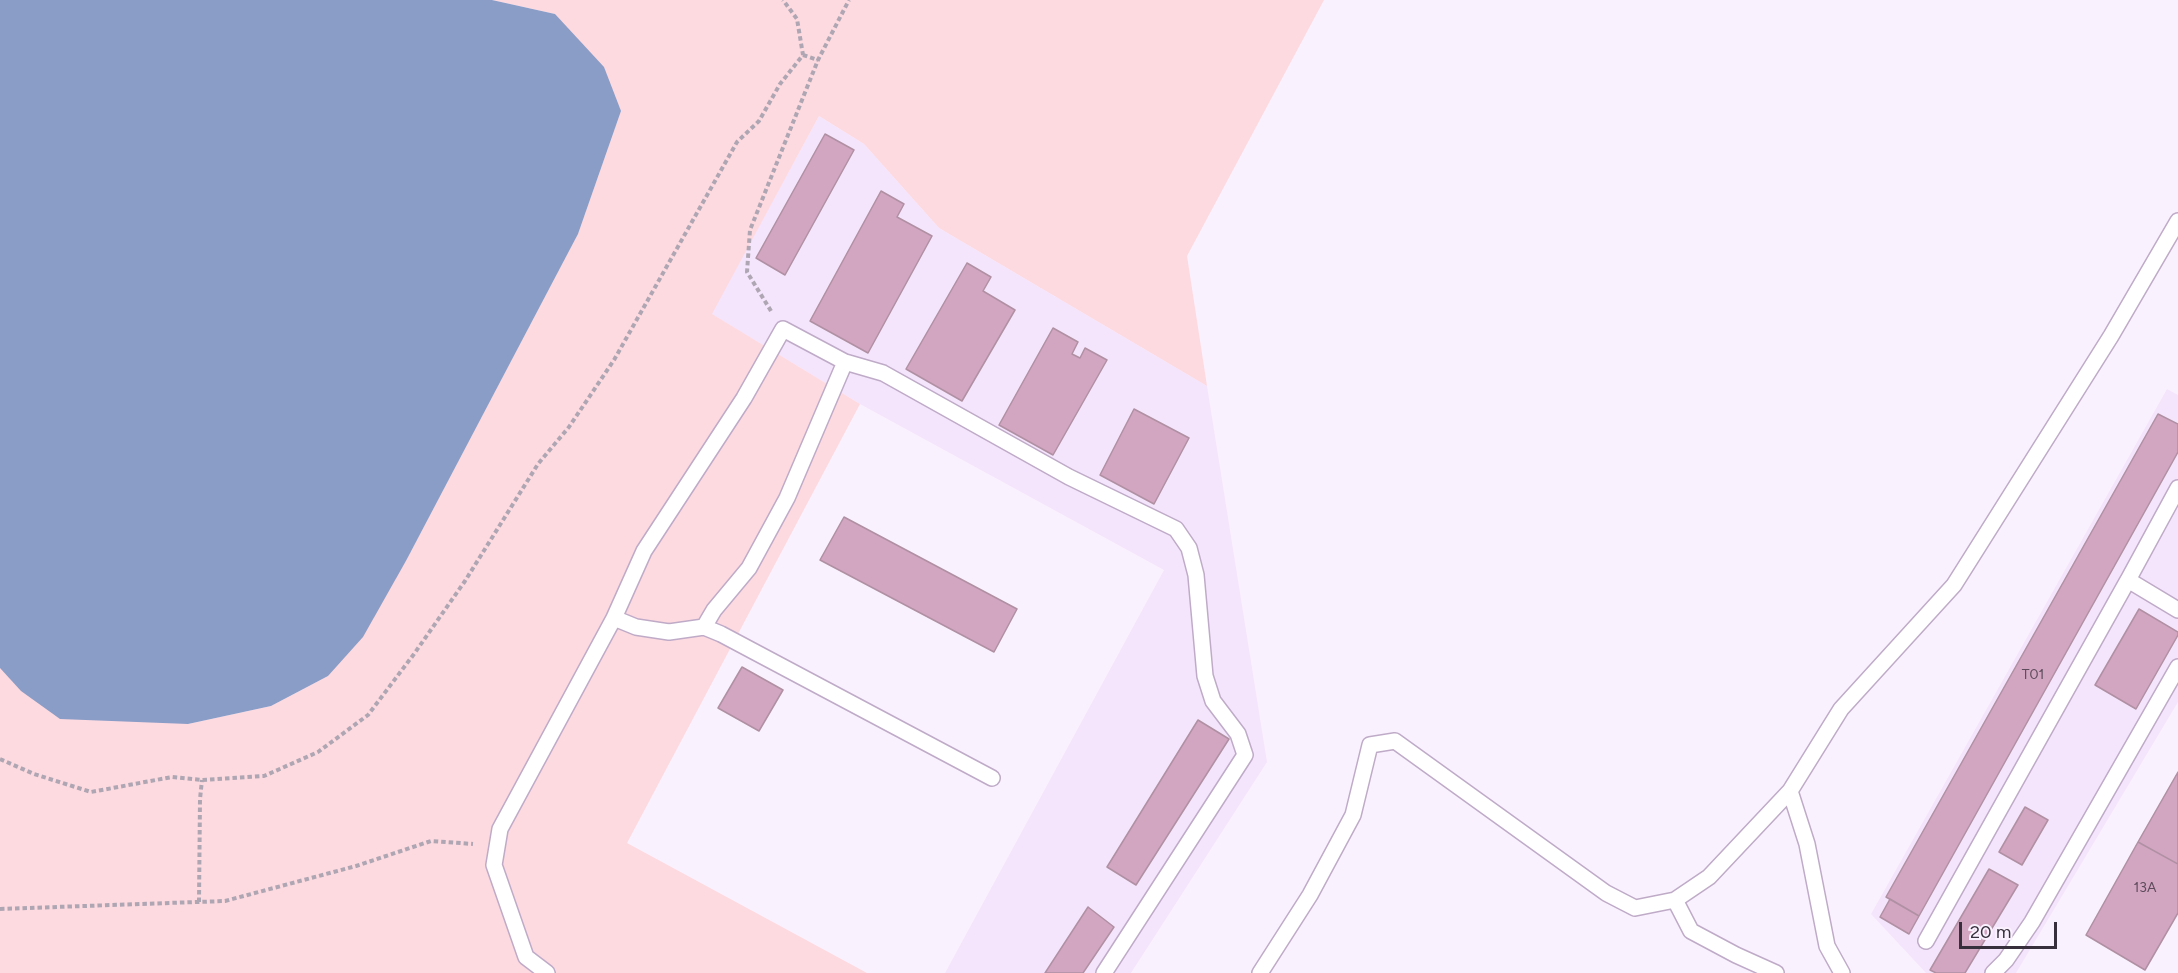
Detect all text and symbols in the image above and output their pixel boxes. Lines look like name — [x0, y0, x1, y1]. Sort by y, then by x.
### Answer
house number: T01 — [2022, 667, 2044, 683]
house number: 13A — [2134, 880, 2156, 896]
scale bar — [1962, 910, 2060, 948]
text: 20 m — [1970, 921, 2011, 943]

